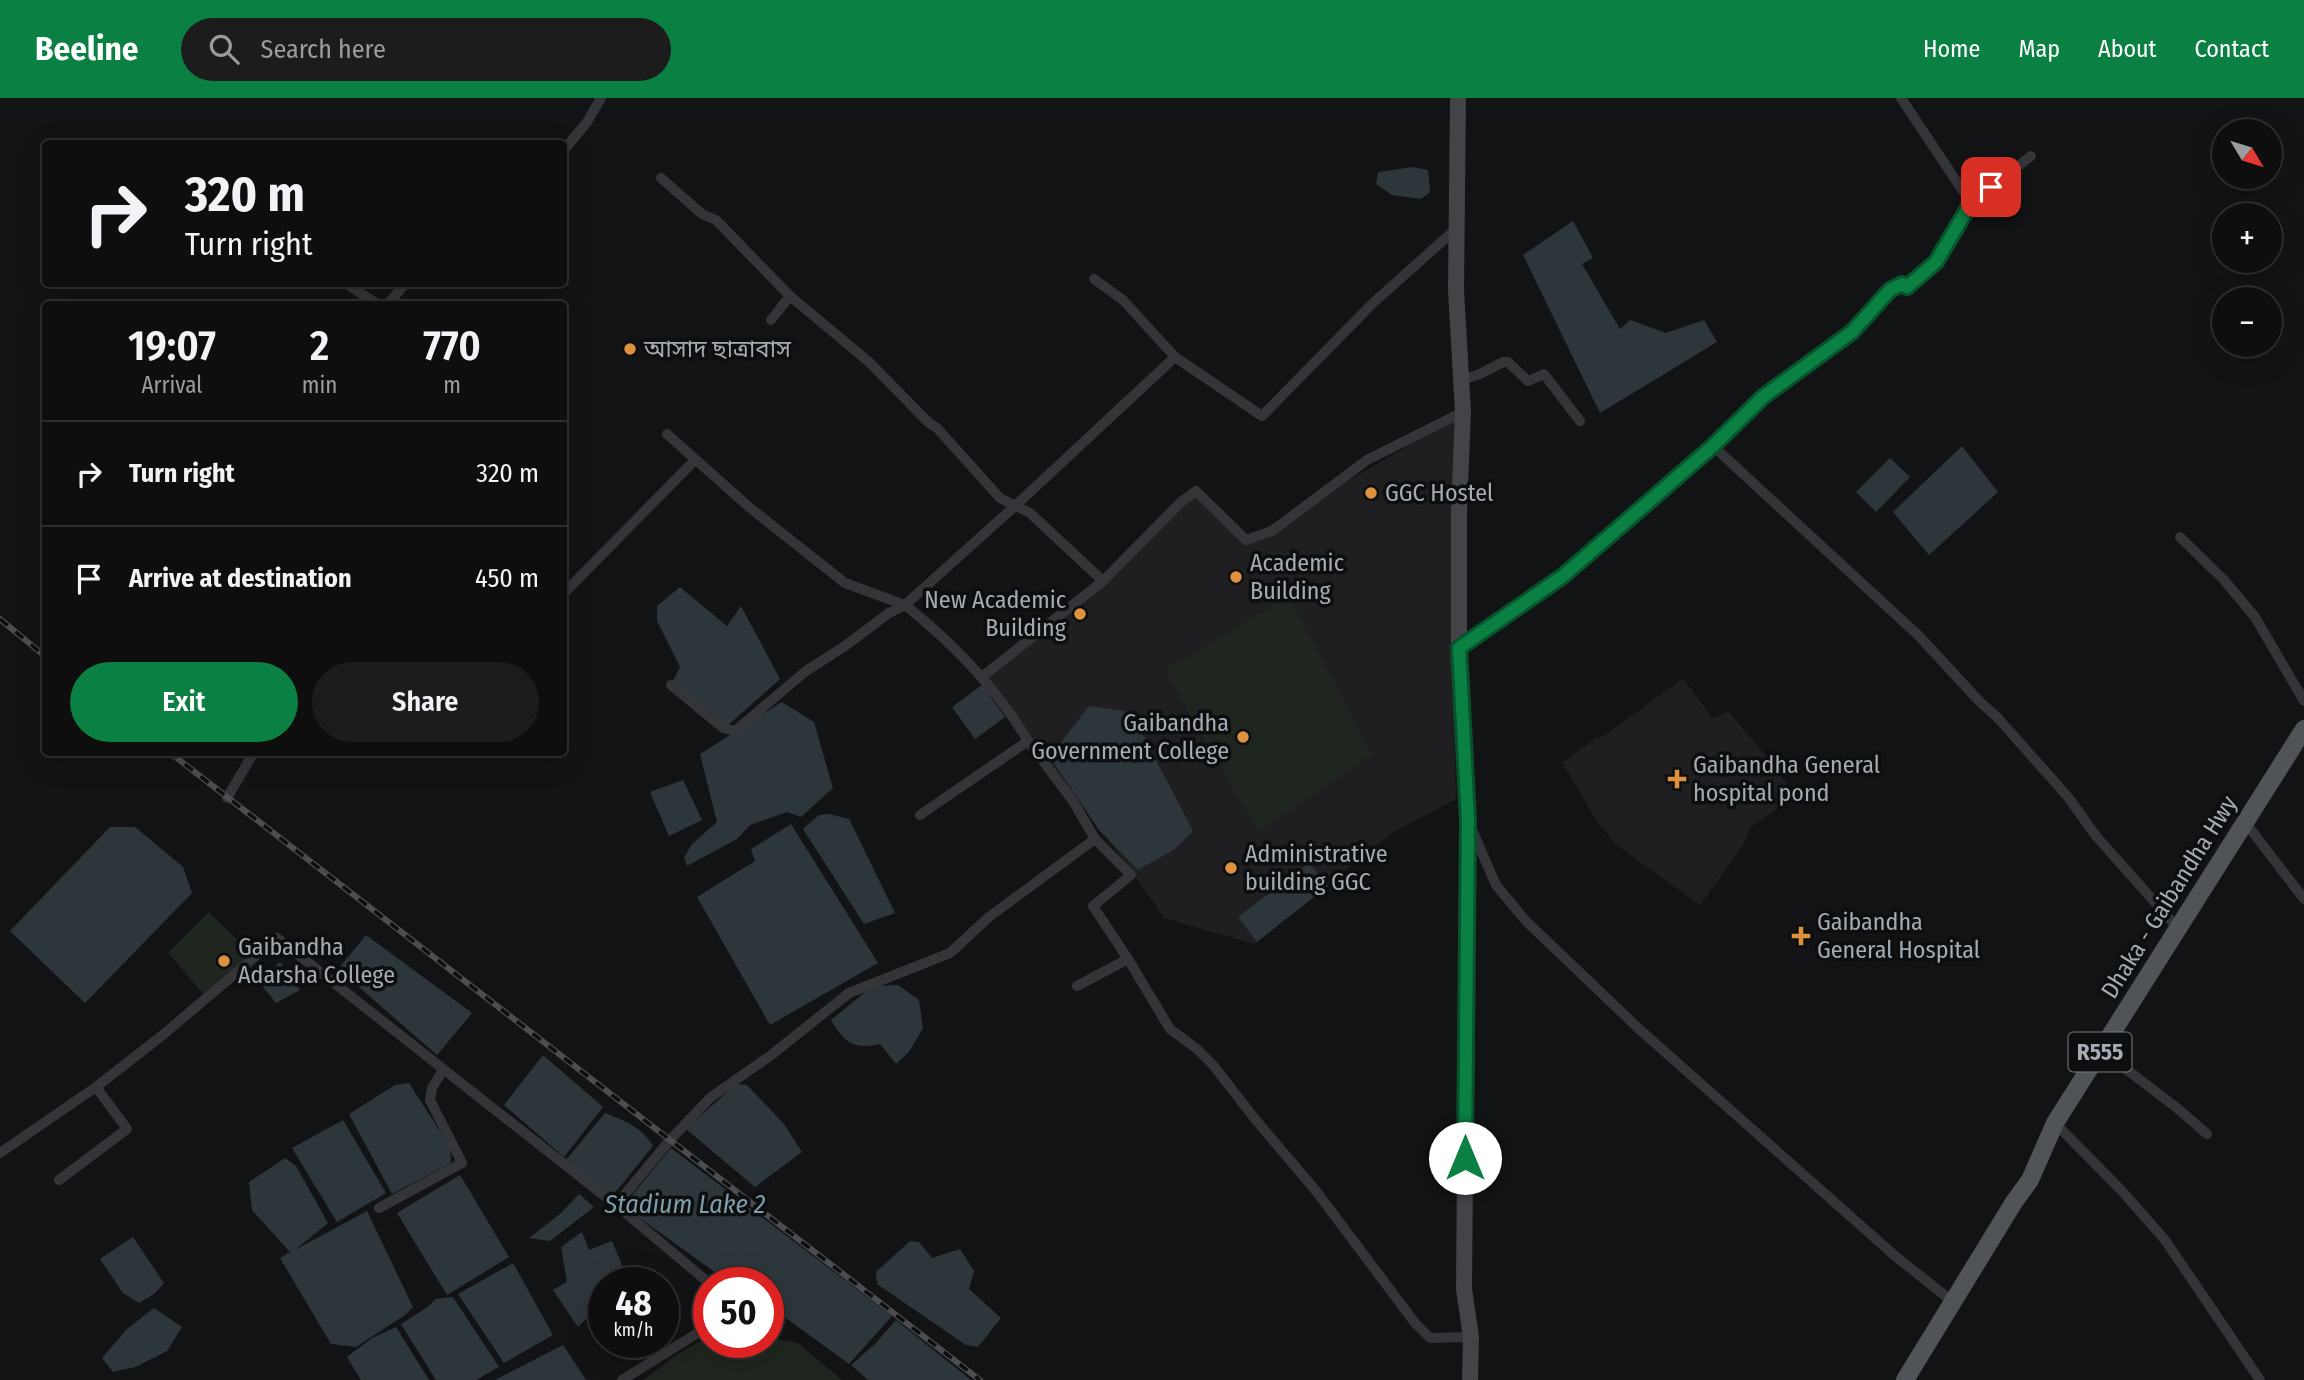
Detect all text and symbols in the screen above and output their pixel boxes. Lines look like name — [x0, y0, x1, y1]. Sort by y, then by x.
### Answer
search box — [181, 18, 671, 81]
text: Beeline — [35, 29, 139, 69]
icon: search — [205, 30, 243, 68]
text: Search here — [261, 34, 386, 65]
text: Home — [1923, 35, 1980, 63]
text: Map — [2018, 35, 2060, 63]
text: About — [2098, 35, 2156, 63]
text: Contact — [2194, 35, 2269, 63]
north arrow — [2212, 119, 2282, 189]
map controls — [2212, 119, 2282, 357]
pin — [1961, 157, 2021, 217]
text: 320 m — [185, 165, 305, 224]
icon: right — [70, 168, 161, 259]
icon: arrive — [1972, 168, 2010, 206]
button: + — [2212, 203, 2282, 273]
text: Turn right — [185, 225, 312, 263]
button: − — [2212, 287, 2282, 357]
text: 19:07 — [128, 321, 216, 371]
text: 2 — [310, 321, 329, 371]
text: 770 — [423, 321, 481, 371]
place label: আসাদ ছাত্রাবাস — [643, 335, 792, 363]
marker: আসাদ ছাত্রাবাস — [622, 341, 638, 357]
text: Arrival — [141, 371, 202, 399]
text: min — [302, 371, 337, 399]
text: m — [443, 371, 461, 399]
icon: right — [70, 455, 108, 493]
text: Turn right — [129, 458, 235, 489]
text: 320 m — [476, 458, 539, 489]
place label: GGC Hostel — [1385, 479, 1493, 507]
marker: GGC Hostel — [1363, 485, 1379, 501]
place label: Academic Building — [1250, 549, 1344, 605]
icon: arrive — [70, 560, 108, 598]
text: Arrive at destination — [129, 563, 352, 594]
text: 450 m — [475, 563, 539, 594]
marker: Academic Building — [1228, 569, 1244, 585]
place label: New Academic Building — [924, 586, 1067, 642]
marker: New Academic Building — [1072, 606, 1088, 622]
button: Exit — [70, 662, 298, 742]
button: Share — [312, 662, 539, 742]
place label: Gaibandha Government College — [1031, 709, 1229, 765]
marker: Gaibandha Government College — [1235, 729, 1251, 745]
place label: Gaibandha General hospital pond — [1693, 751, 1880, 807]
marker: Gaibandha General hospital pond — [1667, 769, 1687, 789]
street label: Dhaka - Gaibandha Hwy — [2095, 790, 2243, 1003]
place label: Administrative building GGC — [1245, 840, 1388, 896]
marker: Administrative building GGC — [1223, 860, 1239, 876]
place label: Gaibandha General Hospital — [1817, 908, 1980, 964]
marker: Gaibandha General Hospital — [1791, 926, 1811, 946]
place label: Gaibandha Adarsha College — [238, 933, 395, 989]
marker: Gaibandha Adarsha College — [216, 953, 232, 969]
road number: R555 — [2068, 1032, 2132, 1071]
position arrow — [1428, 1121, 1502, 1195]
water label: Stadium Lake 2 — [604, 1189, 765, 1220]
speed limit sign: 50 — [693, 1267, 784, 1358]
text: 48 — [615, 1282, 652, 1324]
text: km/h — [613, 1319, 654, 1341]

